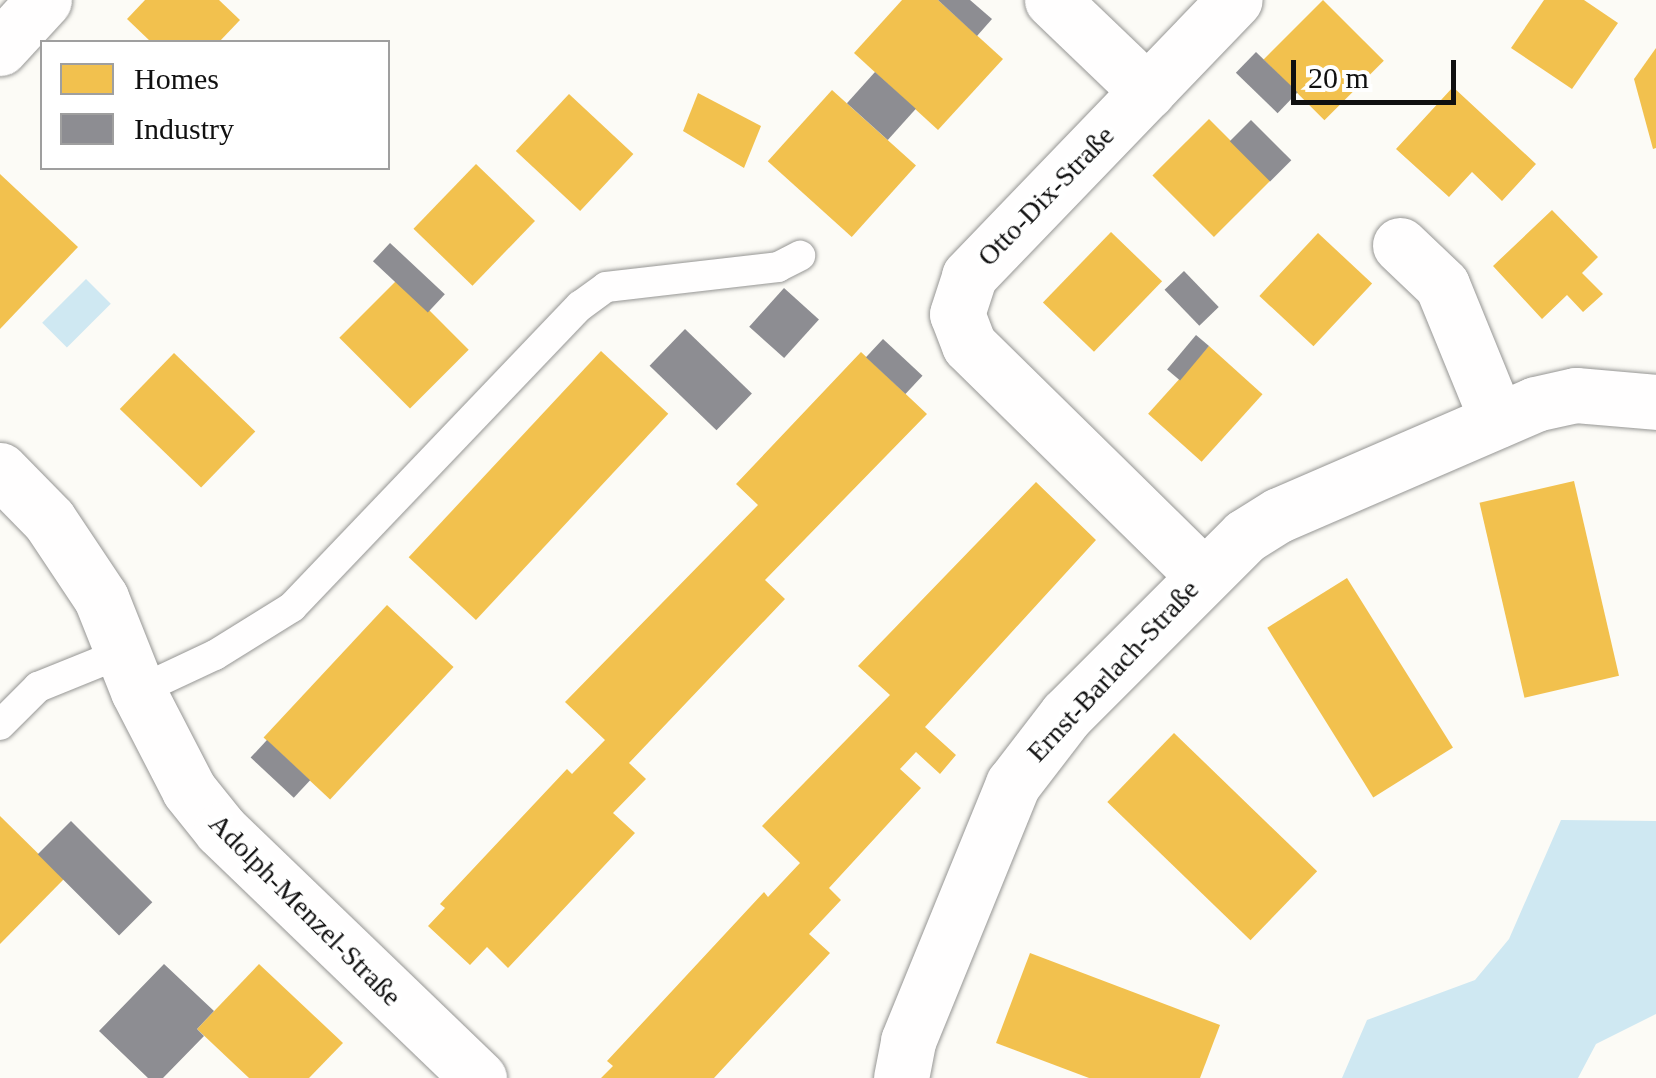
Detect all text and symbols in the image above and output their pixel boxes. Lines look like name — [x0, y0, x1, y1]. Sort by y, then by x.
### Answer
legend — [40, 40, 390, 170]
scale bar — [1296, 40, 1461, 102]
text: 20 m — [1308, 61, 1369, 94]
text: Homes — [134, 62, 219, 95]
text: Industry — [134, 112, 234, 145]
street label: Otto-Dix-Straße — [971, 119, 1121, 273]
street label: Ernst-Barlach-Straße — [1020, 573, 1206, 769]
street label: Adolph-Menzel-Straße — [202, 807, 408, 1013]

